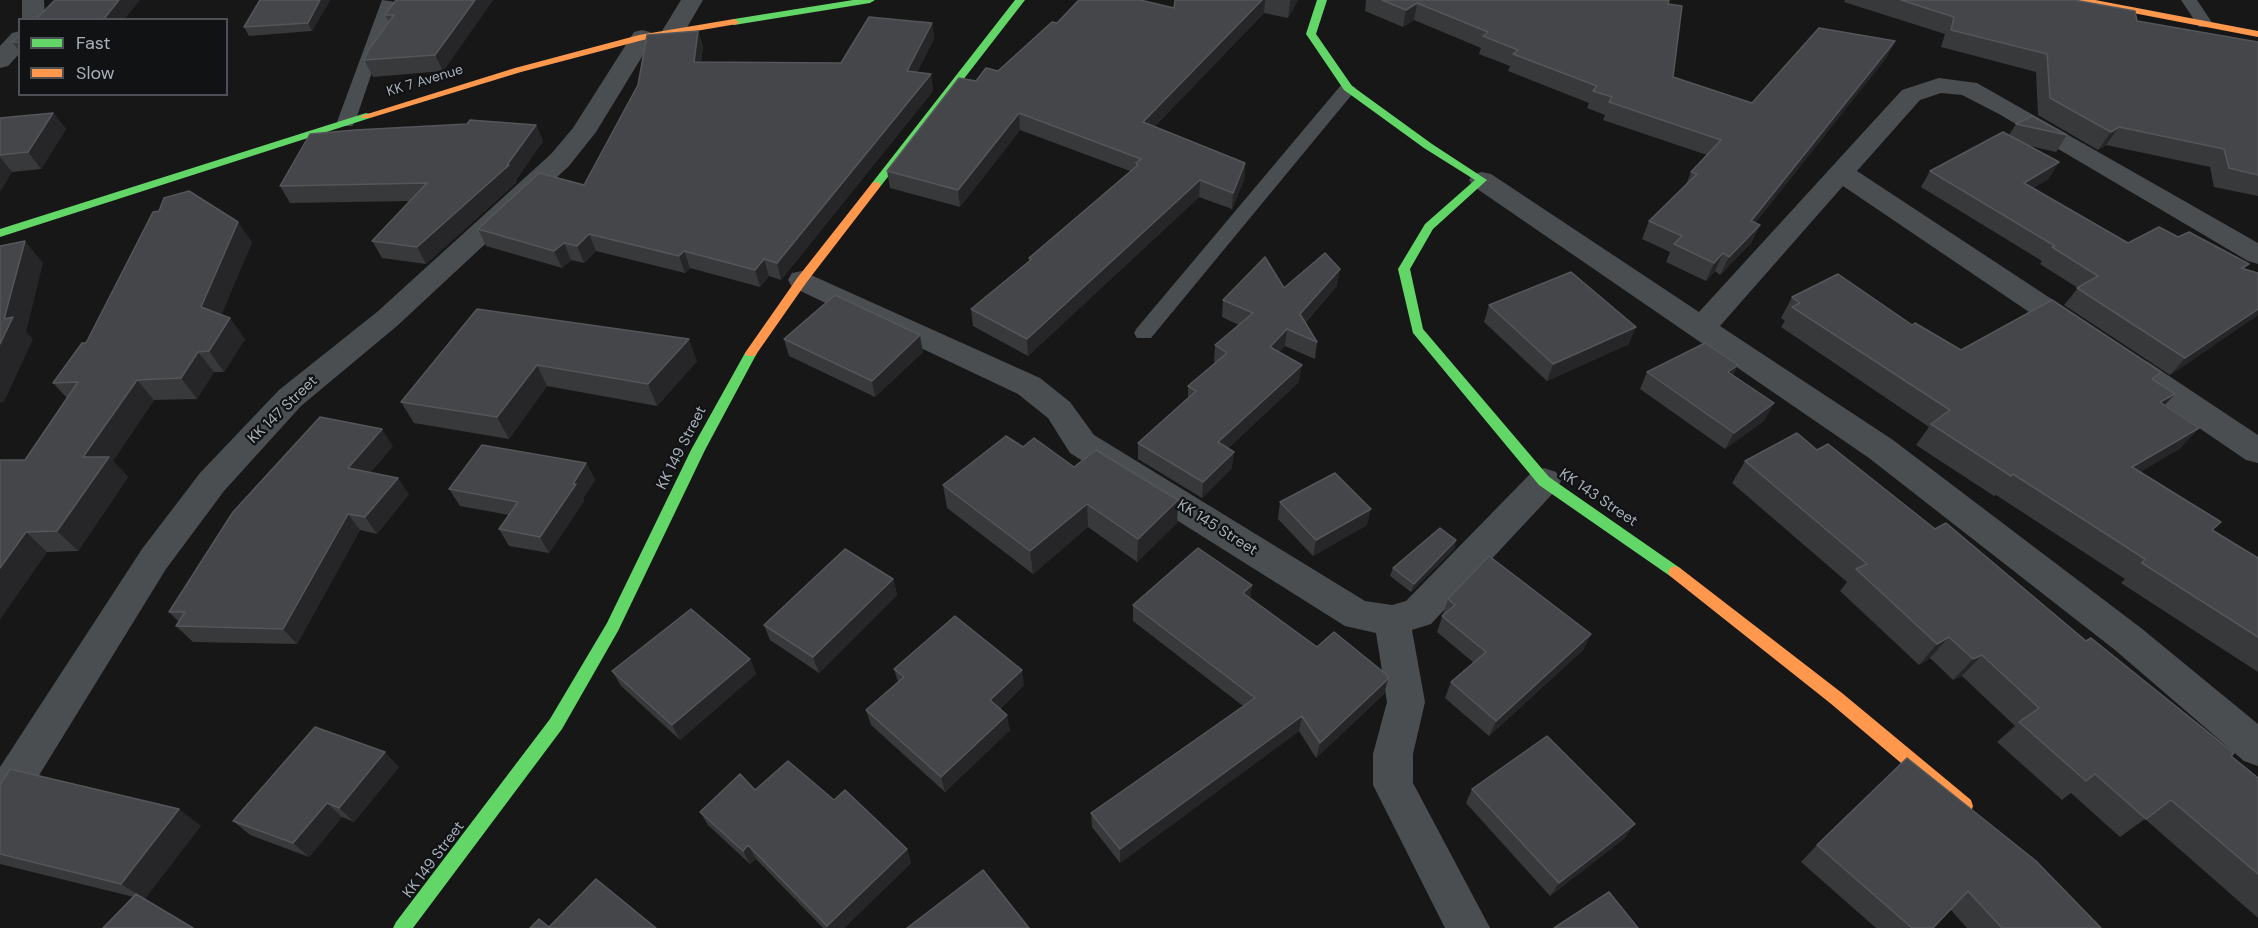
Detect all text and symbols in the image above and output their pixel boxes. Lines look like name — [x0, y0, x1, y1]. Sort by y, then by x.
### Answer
legend — [18, 18, 228, 96]
text: Fast — [76, 31, 111, 55]
text: Slow — [76, 61, 115, 85]
street label: KK 7 Avenue — [385, 61, 465, 101]
street label: KK 147 Street — [244, 372, 322, 448]
street label: KK 149 Street — [653, 403, 711, 493]
street label: KK 143 Street — [1555, 465, 1641, 531]
street label: KK 145 Street — [1174, 496, 1260, 560]
street label: KK 149 Street — [399, 818, 469, 902]

